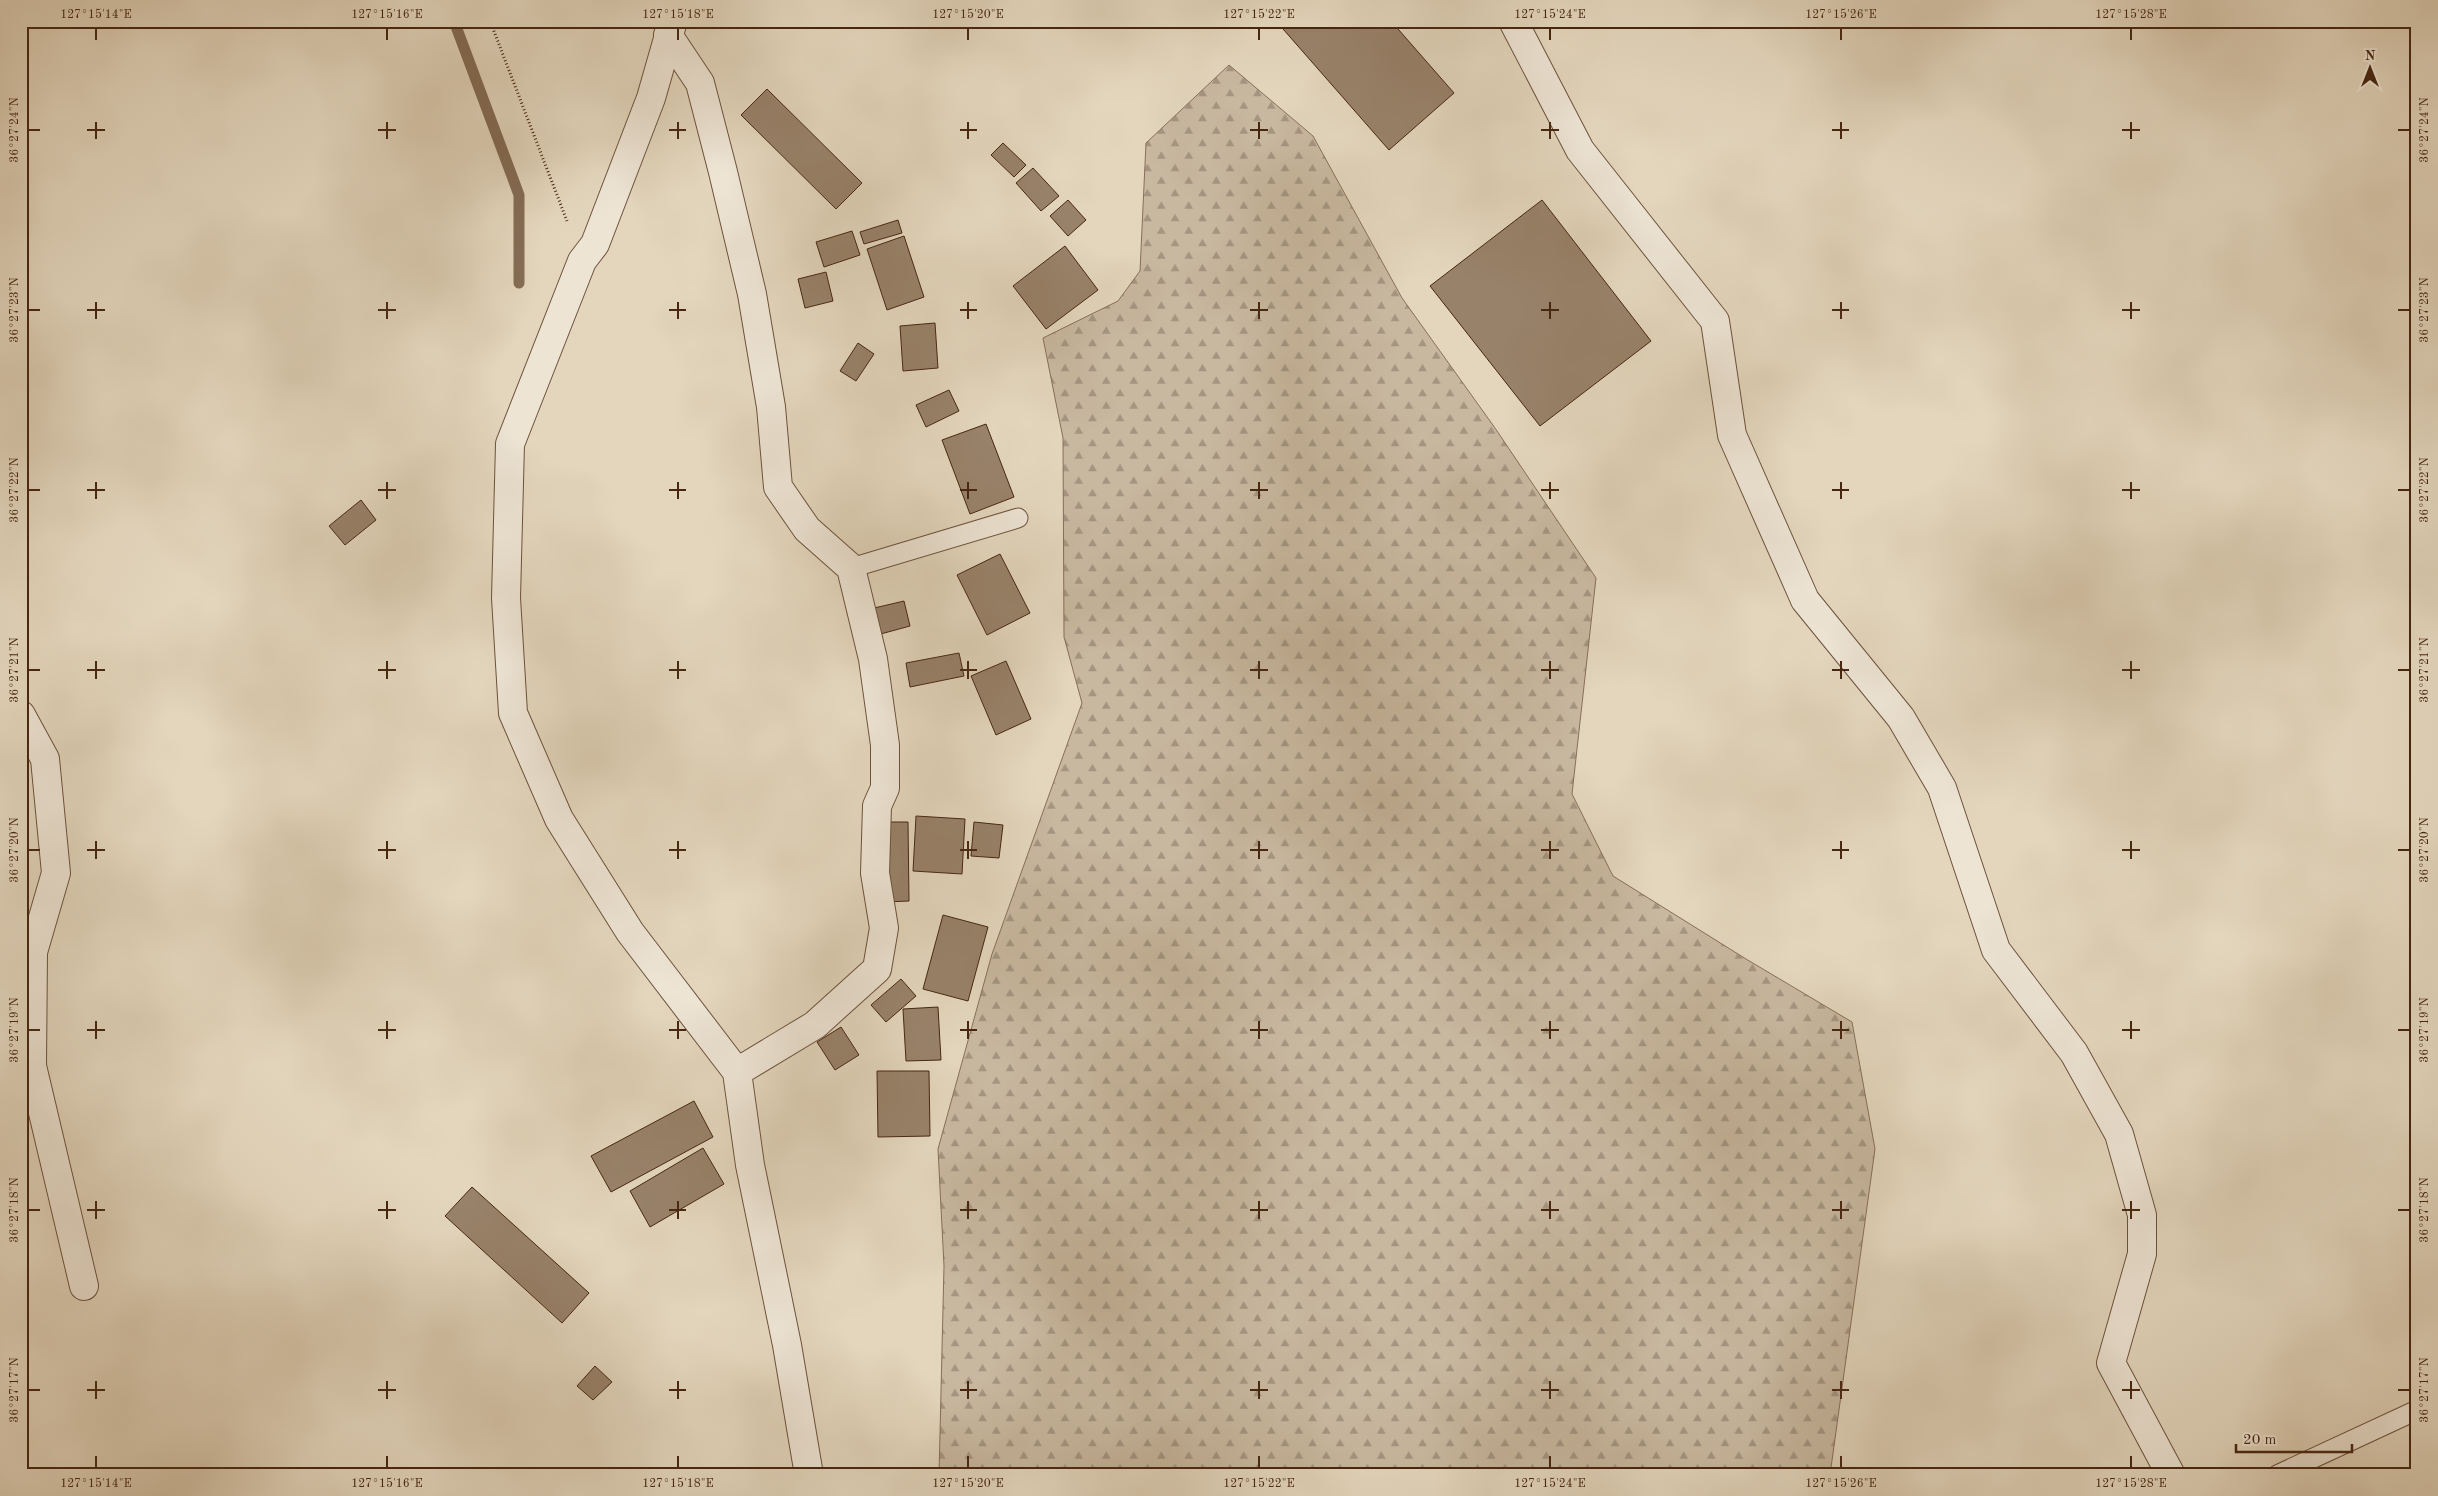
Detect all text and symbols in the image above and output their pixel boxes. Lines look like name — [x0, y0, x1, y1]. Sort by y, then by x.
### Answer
text: 127°15'14"E — [60, 8, 132, 21]
text: 127°15'16"E — [351, 8, 423, 21]
text: 127°15'18"E — [642, 8, 714, 21]
text: 127°15'20"E — [932, 8, 1004, 21]
text: 127°15'22"E — [1223, 8, 1295, 21]
text: 127°15'24"E — [1514, 8, 1586, 21]
text: 127°15'26"E — [1805, 8, 1877, 21]
text: 127°15'28"E — [2095, 8, 2167, 21]
north arrow — [2346, 42, 2396, 92]
text: N — [2365, 49, 2376, 63]
text: 36°27'24"N — [9, 97, 21, 163]
text: 36°27'24"N — [2419, 97, 2431, 163]
text: 36°27'23"N — [9, 277, 21, 343]
text: 36°27'23"N — [2419, 277, 2431, 343]
text: 36°27'22"N — [9, 457, 21, 523]
text: 36°27'22"N — [2419, 457, 2431, 523]
text: 36°27'21"N — [9, 637, 21, 703]
text: 36°27'21"N — [2419, 637, 2431, 703]
text: 36°27'20"N — [9, 817, 21, 883]
text: 36°27'20"N — [2419, 817, 2431, 883]
text: 36°27'19"N — [9, 997, 21, 1063]
text: 36°27'19"N — [2419, 997, 2431, 1063]
text: 36°27'18"N — [9, 1177, 21, 1243]
text: 36°27'18"N — [2419, 1177, 2431, 1243]
text: 36°27'17"N — [9, 1357, 21, 1423]
text: 36°27'17"N — [2419, 1357, 2431, 1423]
scale bar — [2236, 1421, 2352, 1453]
text: 20 m — [2243, 1433, 2277, 1448]
text: 127°15'14"E — [60, 1477, 132, 1490]
text: 127°15'16"E — [351, 1477, 423, 1490]
text: 127°15'18"E — [642, 1477, 714, 1490]
text: 127°15'20"E — [932, 1477, 1004, 1490]
text: 127°15'22"E — [1223, 1477, 1295, 1490]
text: 127°15'24"E — [1514, 1477, 1586, 1490]
text: 127°15'26"E — [1805, 1477, 1877, 1490]
text: 127°15'28"E — [2095, 1477, 2167, 1490]

